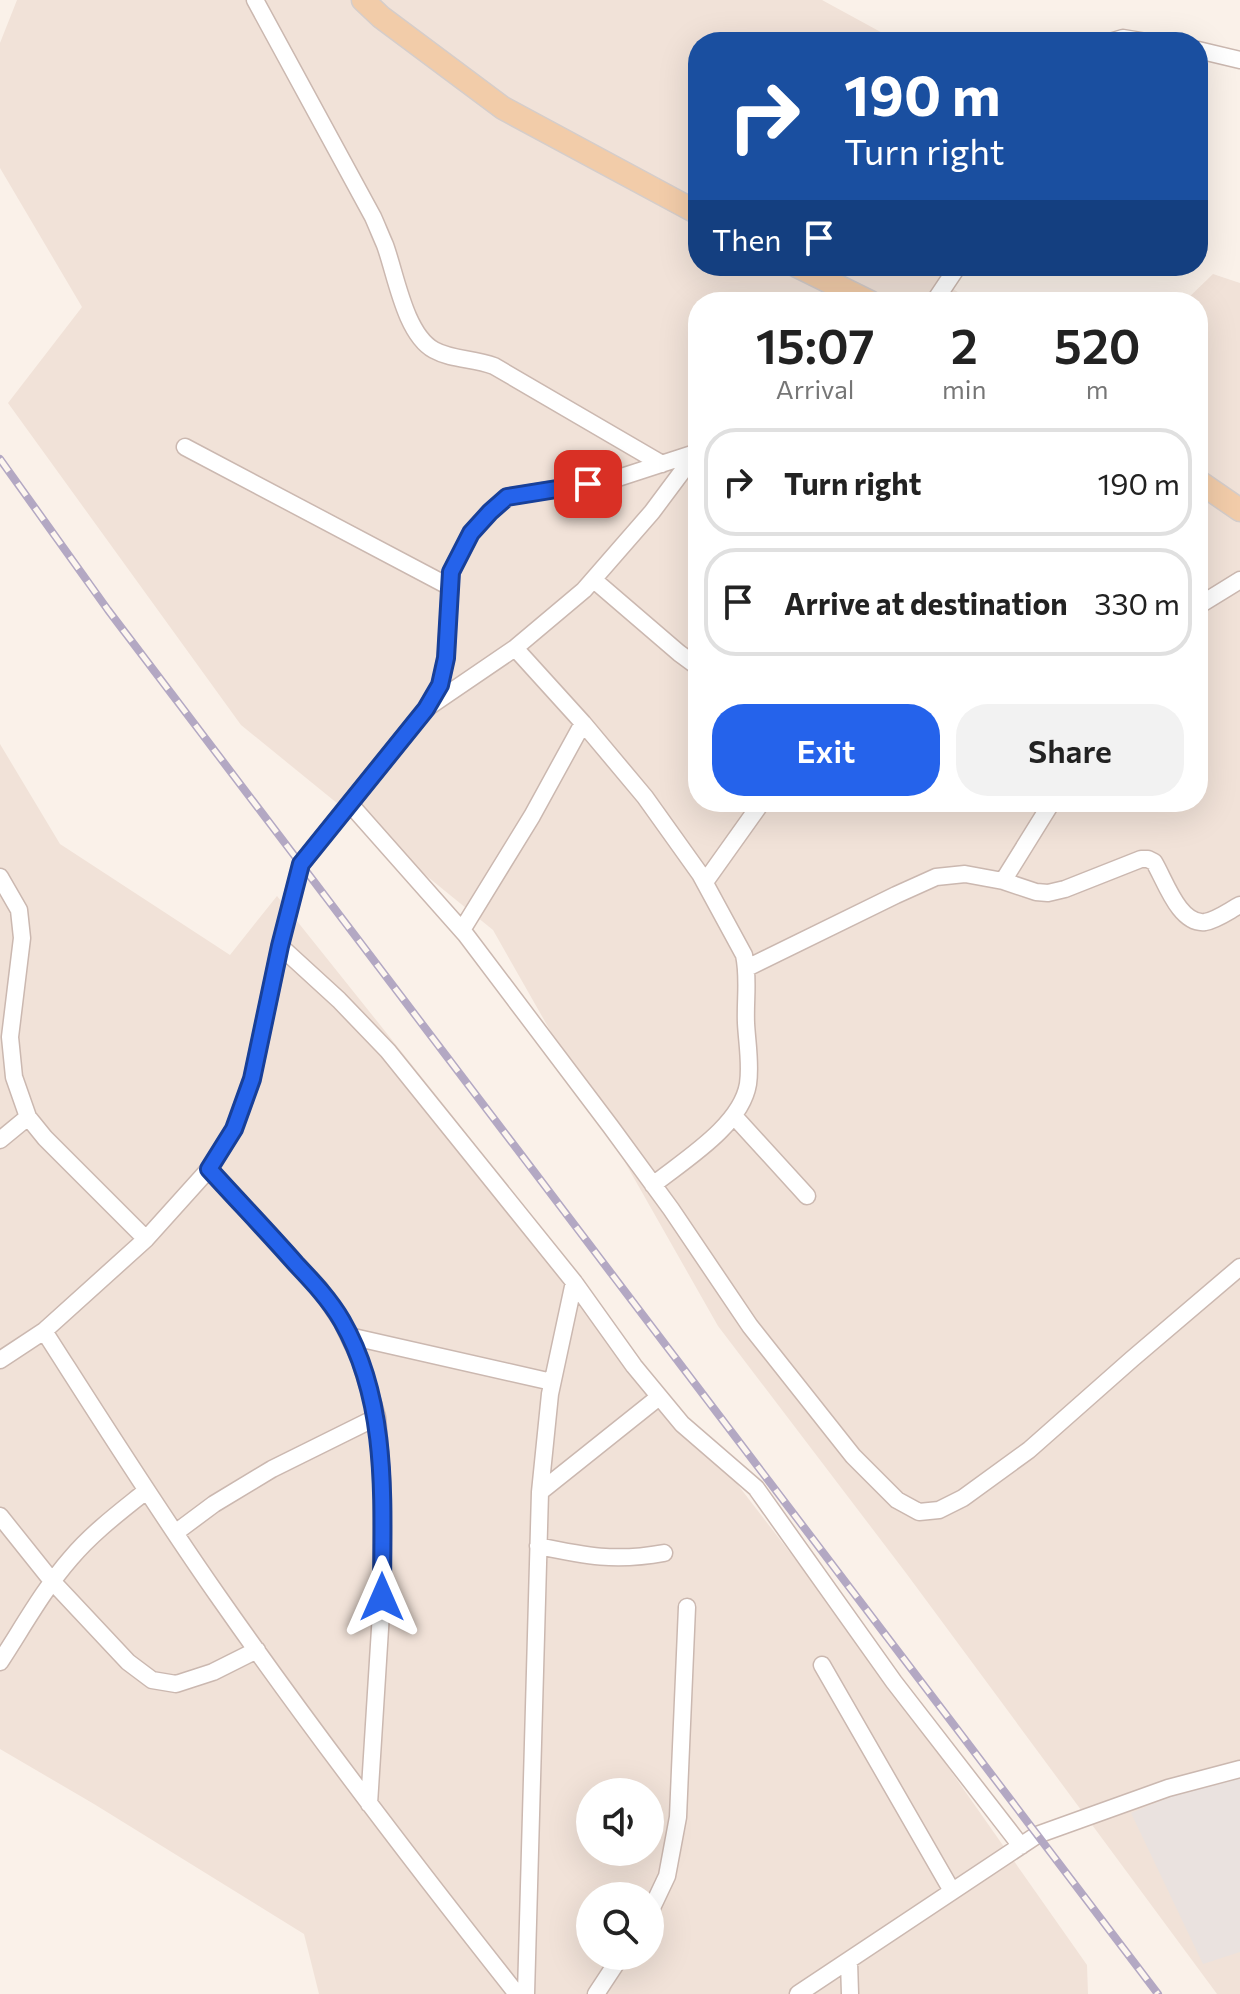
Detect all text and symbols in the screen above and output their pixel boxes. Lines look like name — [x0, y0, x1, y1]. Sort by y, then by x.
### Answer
text: 190 m — [844, 59, 1001, 128]
icon: right — [712, 64, 816, 168]
text: Turn right — [844, 128, 1005, 172]
icon: arrive — [797, 216, 841, 260]
text: Then — [712, 220, 781, 257]
text: 15:07 — [756, 315, 874, 374]
text: 2 — [951, 315, 978, 374]
text: 520 — [1054, 315, 1140, 374]
text: Arrival — [776, 373, 854, 404]
text: min — [942, 373, 986, 404]
text: m — [1086, 373, 1109, 404]
pin — [554, 450, 622, 518]
icon: right — [716, 460, 760, 504]
icon: arrive — [566, 462, 610, 506]
text: Turn right — [784, 464, 921, 501]
text: 190 m — [1097, 464, 1180, 501]
icon: arrive — [716, 580, 760, 624]
text: Arrive at destination — [784, 584, 1068, 621]
text: 330 m — [1094, 584, 1180, 621]
button: Exit — [712, 704, 940, 796]
button: Share — [956, 704, 1184, 796]
position arrow — [340, 1555, 424, 1639]
map controls — [576, 1778, 664, 1970]
button: sound — [576, 1778, 664, 1866]
button: search — [576, 1882, 664, 1970]

